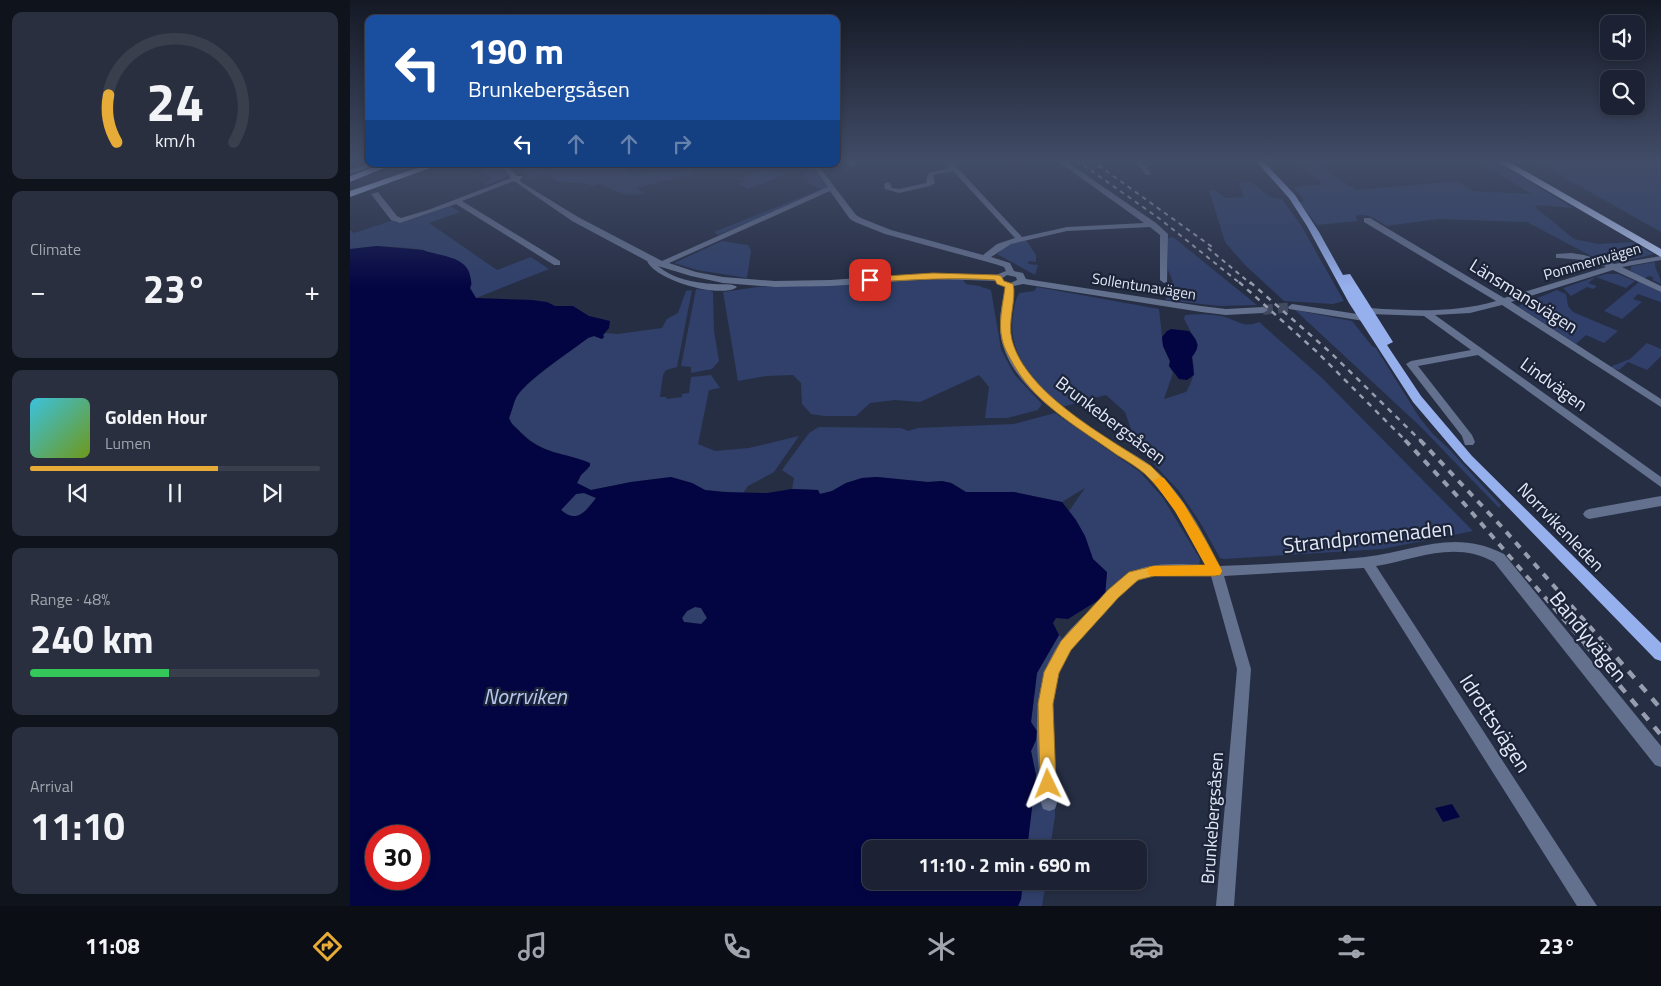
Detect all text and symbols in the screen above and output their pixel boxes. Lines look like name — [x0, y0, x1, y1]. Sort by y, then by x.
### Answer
map controls — [1600, 15, 1645, 115]
button: sound — [1600, 15, 1645, 60]
text: 190 m — [468, 24, 564, 78]
icon: left — [385, 35, 450, 100]
text: 24 — [146, 62, 204, 141]
button: search — [1600, 70, 1645, 115]
text: Brunkebergsåsen — [468, 72, 630, 106]
text: km/h — [155, 127, 195, 154]
icon: left — [509, 130, 537, 158]
icon: ahead — [562, 130, 590, 158]
icon: ahead — [615, 130, 643, 158]
icon: right — [668, 130, 696, 158]
street label: Pommernvägen — [1541, 236, 1643, 286]
text: Climate — [30, 237, 81, 261]
street label: Länsmansvägen — [1465, 252, 1583, 340]
pin — [849, 259, 891, 301]
text: 23° — [143, 260, 207, 318]
icon: arrive — [856, 266, 884, 294]
street label: Sollentunavägen — [1090, 266, 1198, 306]
text: − — [30, 269, 46, 312]
text: + — [304, 269, 320, 312]
street label: Lindvägen — [1515, 350, 1593, 418]
street label: Brunkebergsåsen — [1050, 369, 1172, 471]
text: Golden Hour — [105, 402, 207, 431]
text: Lumen — [105, 431, 151, 455]
street label: Norrvikenleden — [1511, 476, 1611, 578]
icon: previous — [64, 479, 92, 507]
icon: pause — [161, 479, 189, 507]
icon: next — [258, 479, 286, 507]
street label: Strandpromenaden — [1281, 511, 1455, 561]
street label: Bandyvägen — [1542, 584, 1636, 688]
text: Range · 48% — [30, 587, 110, 611]
text: 240 km — [30, 610, 154, 668]
street label: Idrottsvägen — [1452, 667, 1540, 779]
water label: Norrviken — [483, 679, 568, 713]
street label: Brunkebergsåsen — [1194, 751, 1230, 885]
position arrow — [1021, 757, 1073, 809]
text: Arrival — [30, 774, 73, 798]
text: 11:10 — [30, 797, 125, 855]
speed limit sign: 30 — [365, 825, 430, 890]
text: 11:10 · 2 min · 690 m — [918, 850, 1091, 879]
text: 11:08 — [85, 929, 140, 963]
icon: directions — [310, 929, 345, 964]
icon: music — [515, 929, 550, 964]
icon: phone — [719, 929, 754, 964]
icon: climate — [924, 929, 959, 964]
icon: car — [1129, 929, 1164, 964]
icon: filters — [1334, 929, 1369, 964]
text: 23° — [1539, 929, 1576, 963]

